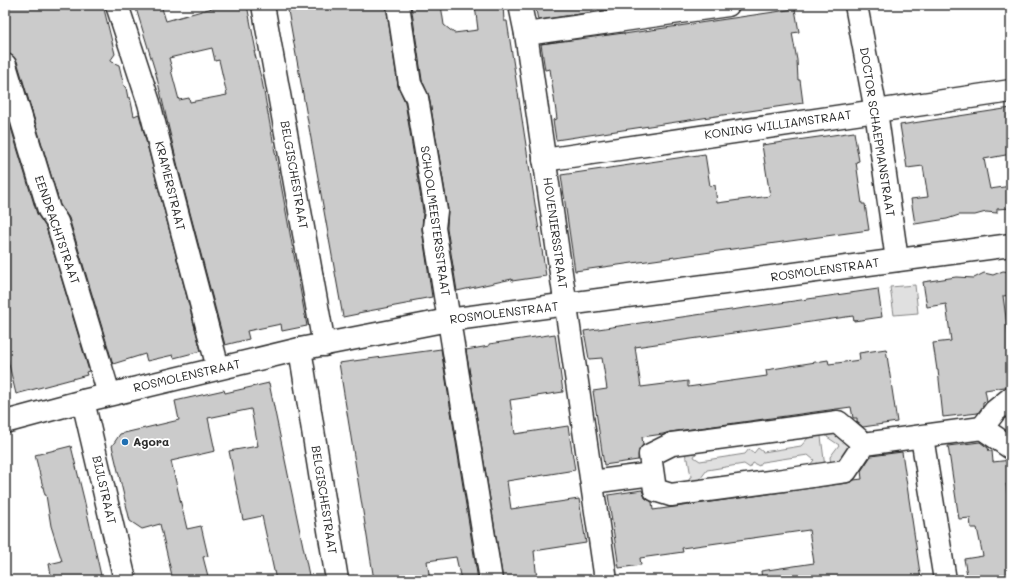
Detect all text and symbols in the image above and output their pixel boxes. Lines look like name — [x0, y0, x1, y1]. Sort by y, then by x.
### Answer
street label: DOCTOR SCHAEPMANSTRAAT — [857, 46, 899, 218]
street label: KONING WILLIAMSTRAAT — [703, 106, 853, 142]
street label: BELGISCHESTRAAT — [278, 119, 312, 231]
street label: KRAMERSTRAAT — [152, 139, 190, 233]
street label: SCHOOLMEESTERSSTRAAT — [418, 145, 455, 297]
street label: EENDRACHTSTRAAT — [32, 173, 84, 287]
street label: HOVENIERSSTRAAT — [540, 176, 572, 290]
street label: ROSMOLENSTRAAT — [770, 253, 880, 285]
street label: ROSMOLENSTRAAT — [449, 297, 559, 327]
street label: ROSMOLENSTRAAT — [132, 355, 242, 395]
place label: Agora — [133, 433, 169, 449]
marker: Agora — [120, 437, 130, 447]
street label: BELGISCHESTRAAT — [308, 444, 342, 556]
street label: BIJLSTRAAT — [89, 454, 121, 526]

